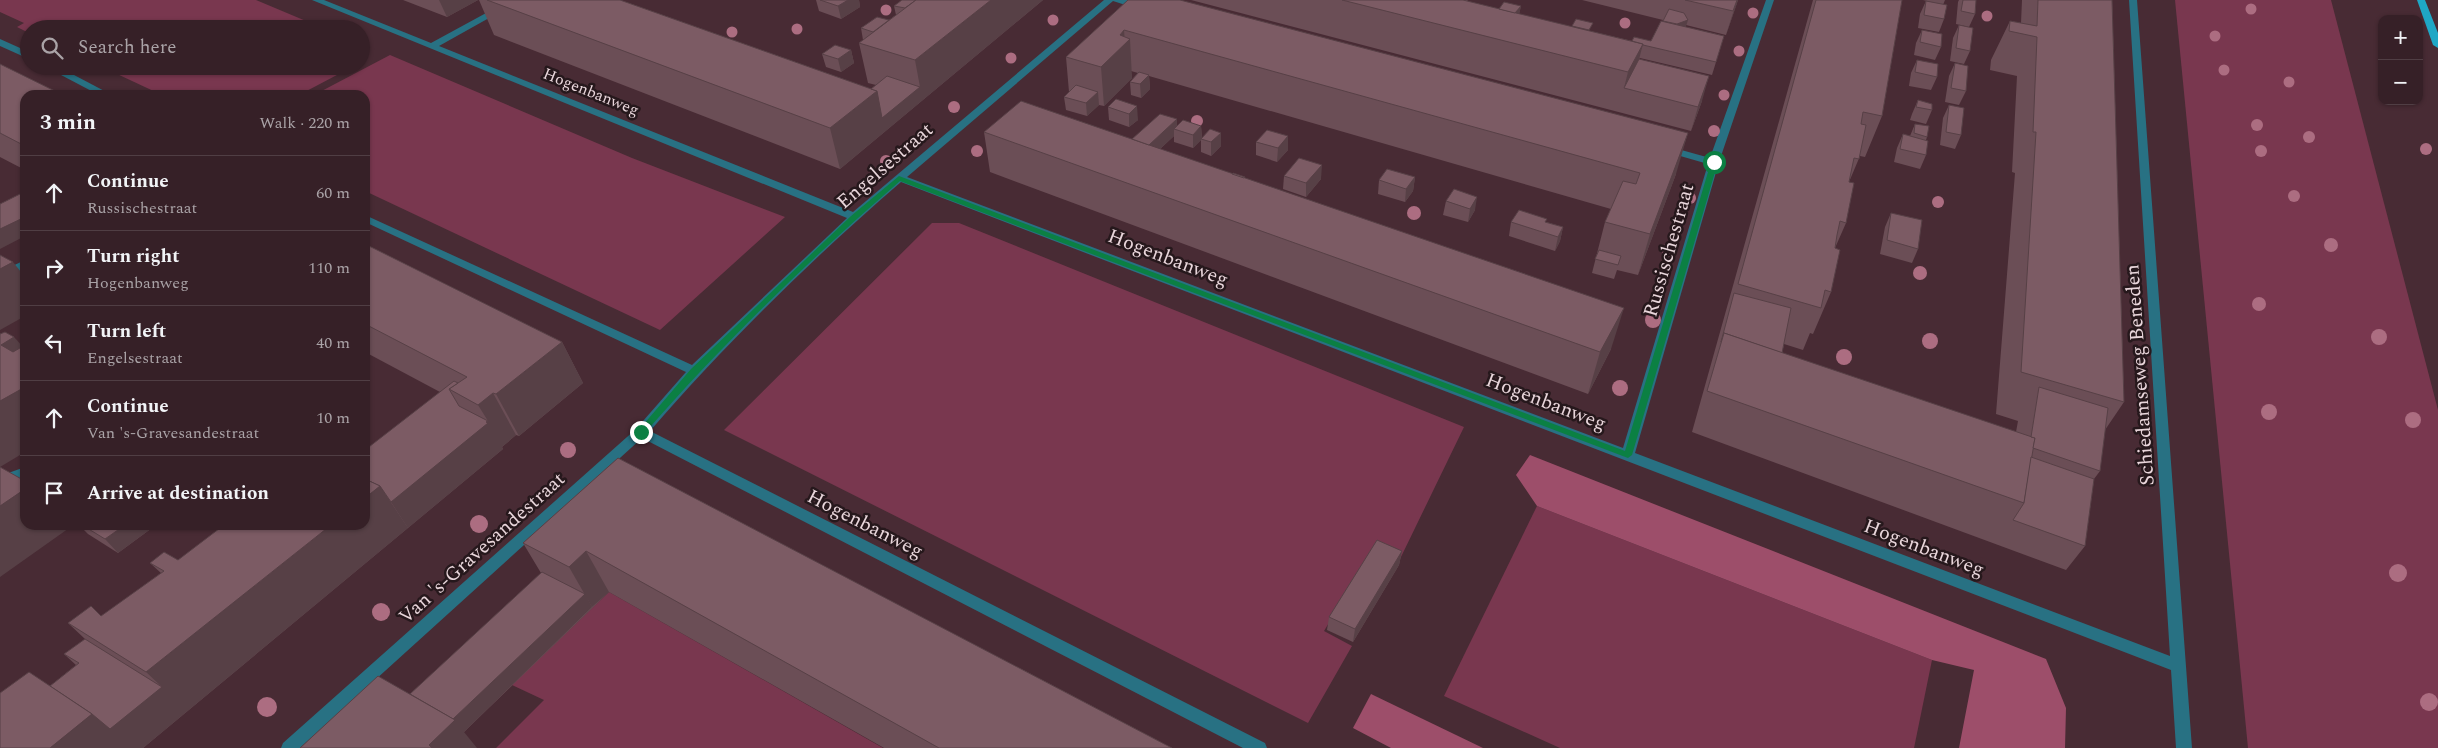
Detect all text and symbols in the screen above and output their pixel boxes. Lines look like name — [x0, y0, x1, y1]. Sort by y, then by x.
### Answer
map controls — [2378, 15, 2423, 105]
button: + — [2378, 15, 2423, 60]
search box — [20, 20, 370, 75]
text: Search here — [78, 33, 177, 62]
icon: search — [38, 34, 66, 62]
button: − — [2378, 60, 2423, 105]
street label: Hogenbanweg — [539, 62, 643, 122]
text: 3 min — [40, 107, 96, 139]
text: Walk · 220 m — [259, 111, 350, 135]
street label: Engelsestraat — [830, 115, 940, 217]
route start — [1703, 151, 1726, 174]
text: Continue — [87, 167, 169, 196]
icon: ahead — [40, 179, 68, 207]
street label: Russischestraat — [1636, 180, 1702, 320]
text: 60 m — [316, 181, 350, 205]
text: Russischestraat — [87, 196, 197, 220]
street label: Hogenbanweg — [1103, 221, 1233, 295]
text: Turn right — [87, 242, 180, 271]
icon: right — [40, 254, 68, 282]
text: 110 m — [308, 256, 350, 280]
street label: Schiedamseweg Beneden — [2117, 263, 2163, 487]
text: Hogenbanweg — [87, 271, 189, 295]
text: Turn left — [87, 317, 166, 346]
icon: left — [40, 329, 68, 357]
text: 40 m — [316, 331, 350, 355]
text: Engelsestraat — [87, 346, 183, 370]
street label: Hogenbanweg — [1481, 365, 1611, 439]
text: Continue — [87, 392, 169, 421]
icon: ahead — [40, 404, 68, 432]
text: 10 m — [316, 406, 350, 430]
text: Van 's-Gravesandestraat — [87, 421, 259, 445]
route end — [630, 421, 653, 444]
street label: Van 's-Gravesandestraat — [392, 465, 572, 631]
icon: arrive — [40, 479, 68, 507]
text: Arrive at destination — [87, 479, 269, 508]
street label: Hogenbanweg — [802, 482, 928, 566]
street label: Hogenbanweg — [1859, 511, 1989, 585]

